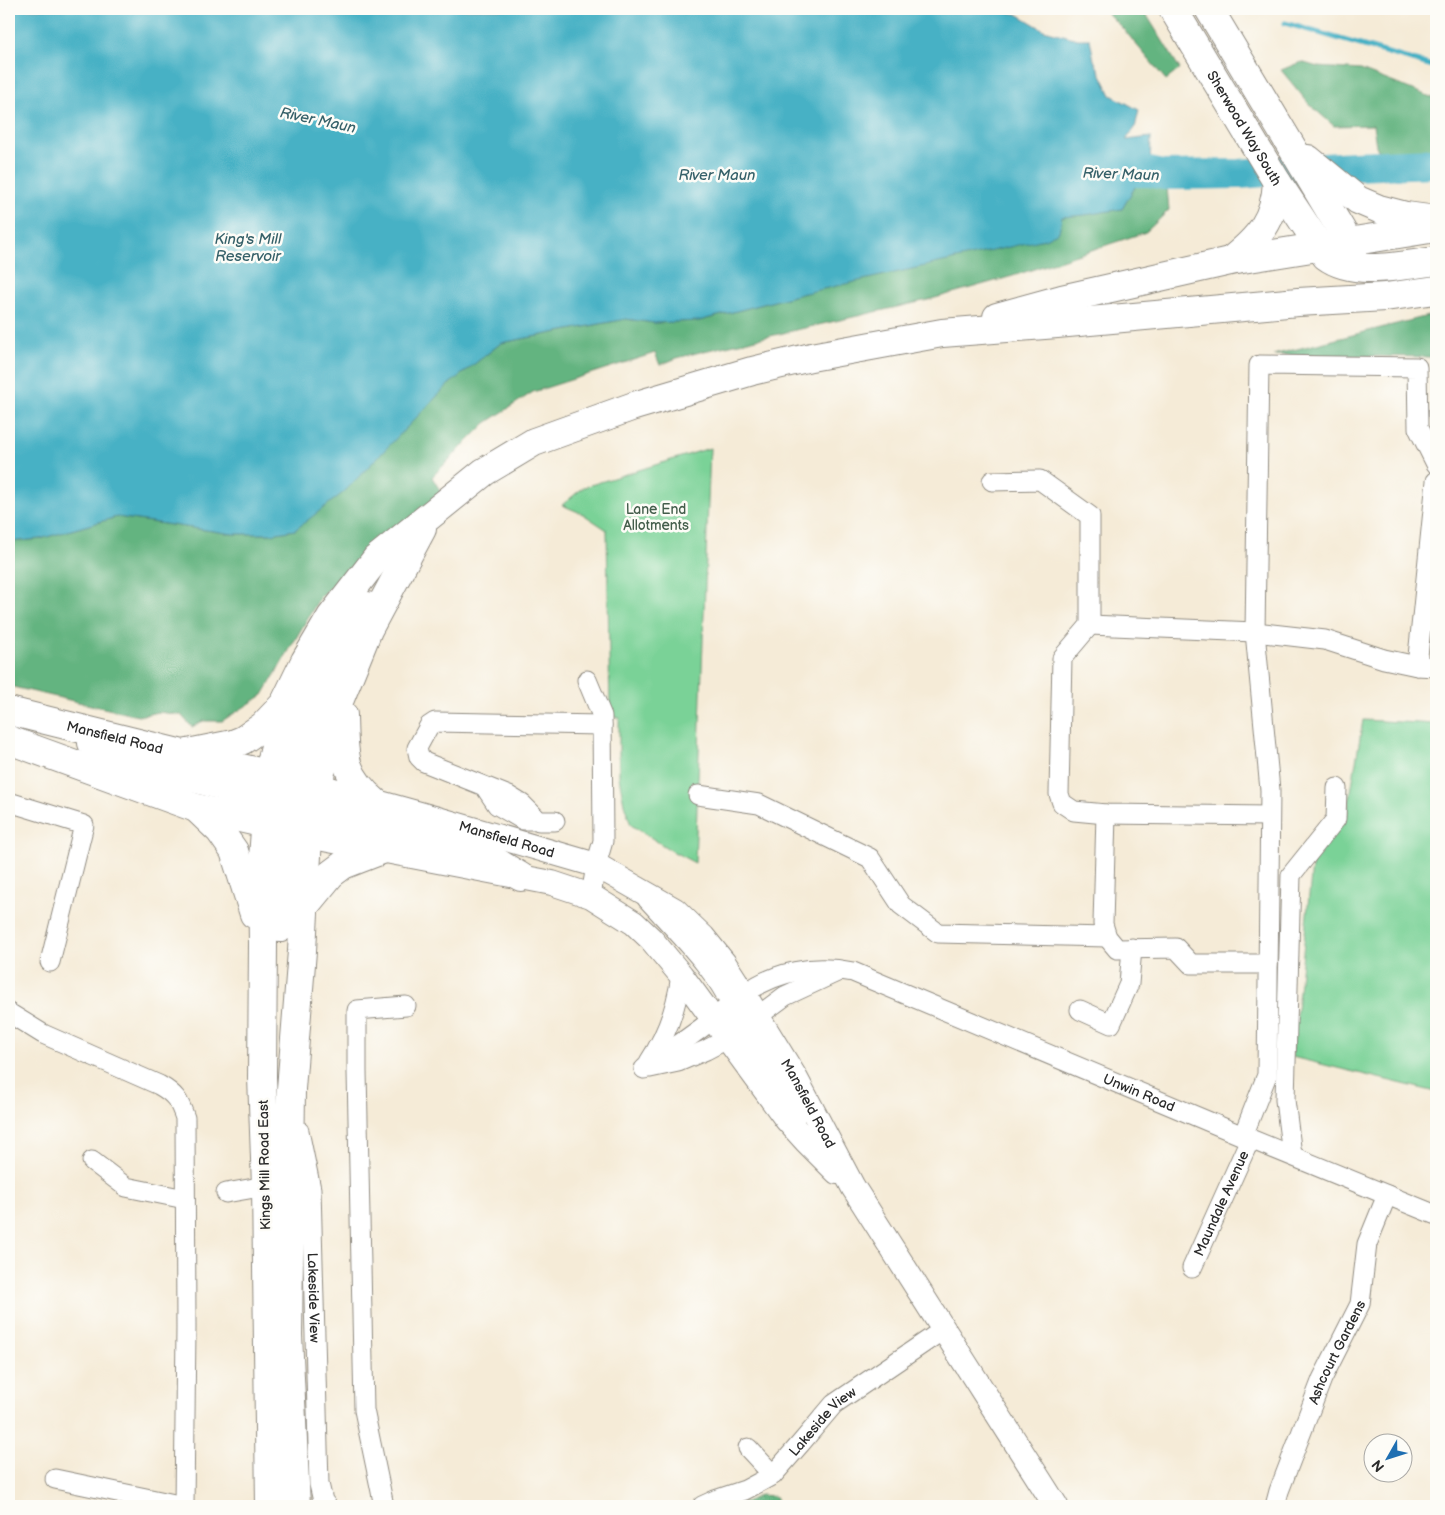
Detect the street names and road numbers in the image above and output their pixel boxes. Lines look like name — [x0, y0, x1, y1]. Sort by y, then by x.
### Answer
street label: Sherwood Way South — [1203, 68, 1285, 189]
street label: Mansfield Road — [65, 718, 165, 758]
street label: Mansfield Road — [457, 818, 556, 861]
street label: Mansfield Road — [777, 1056, 839, 1151]
street label: Unwin Road — [1101, 1070, 1178, 1115]
street label: Kings Mill Road East — [255, 1099, 274, 1230]
street label: Maundale Avenue — [1190, 1148, 1253, 1259]
street label: Lakeside View — [304, 1252, 323, 1344]
street label: Ashcourt Gardens — [1305, 1297, 1369, 1407]
street label: Lakeside View — [786, 1383, 860, 1460]

